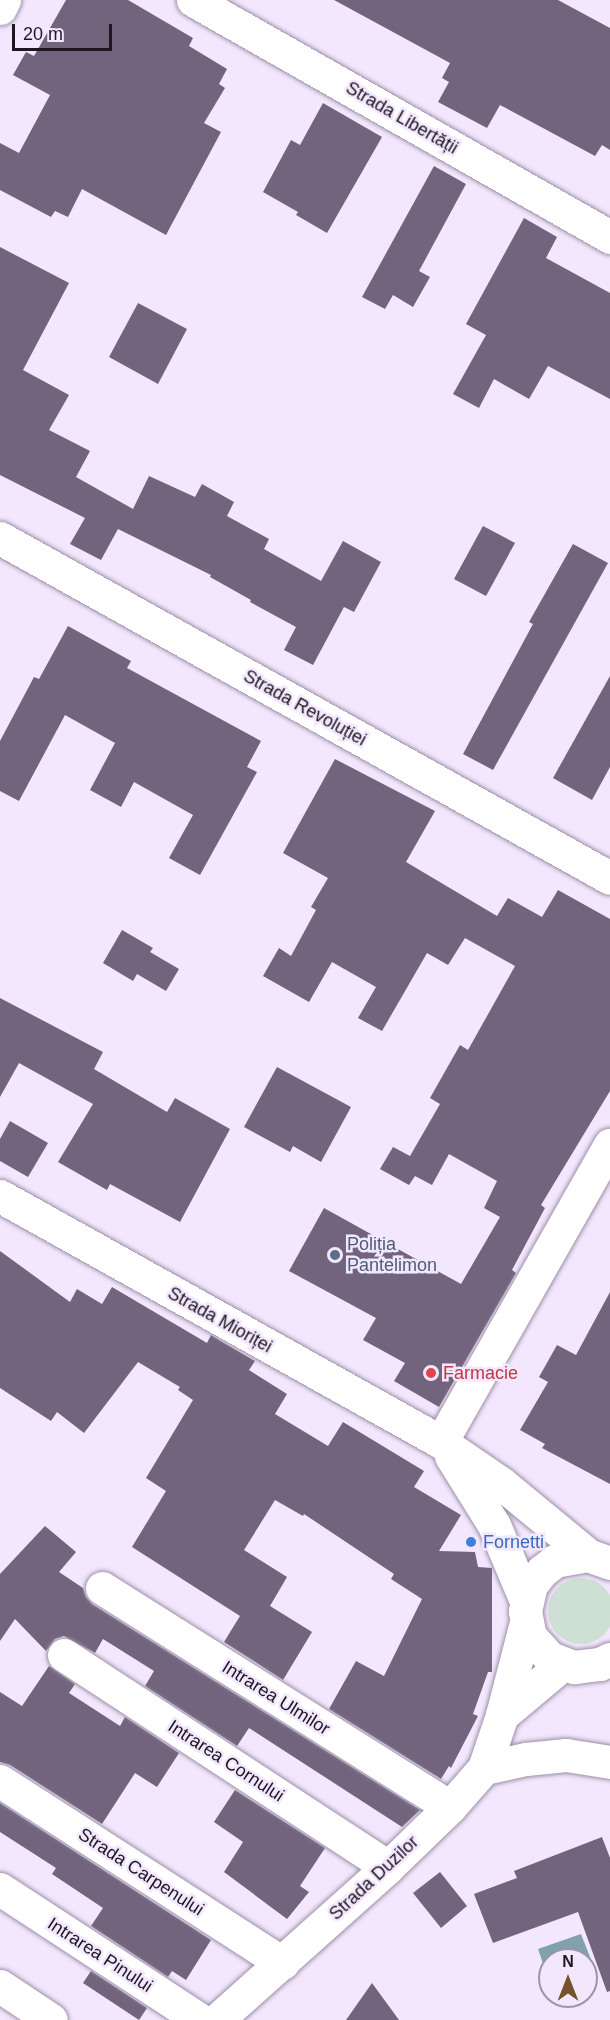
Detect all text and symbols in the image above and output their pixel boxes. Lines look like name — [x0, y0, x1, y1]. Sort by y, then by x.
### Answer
scale bar — [15, 12, 116, 50]
text: 20 m — [23, 24, 63, 44]
street label: Strada Libertății — [342, 77, 462, 159]
street label: Strada Revoluției — [240, 665, 370, 751]
place label: Poliția Pantelimon — [347, 1234, 437, 1276]
marker: Poliția Pantelimon — [328, 1248, 342, 1262]
street label: Strada Mioriței — [164, 1282, 276, 1358]
place label: Farmacie — [443, 1362, 518, 1384]
marker: Farmacie — [424, 1366, 438, 1380]
place label: Fornetti — [483, 1531, 544, 1553]
marker: Fornetti — [464, 1535, 478, 1549]
street label: Intrarea Ulmilor — [218, 1656, 334, 1740]
street label: Intrarea Cornului — [164, 1715, 288, 1807]
street label: Strada Carpenului — [74, 1823, 208, 1921]
street label: Strada Duzilor — [325, 1831, 423, 1925]
street label: Intrarea Pinului — [43, 1913, 157, 1997]
north arrow — [538, 1948, 598, 2008]
text: N — [562, 1953, 574, 1970]

